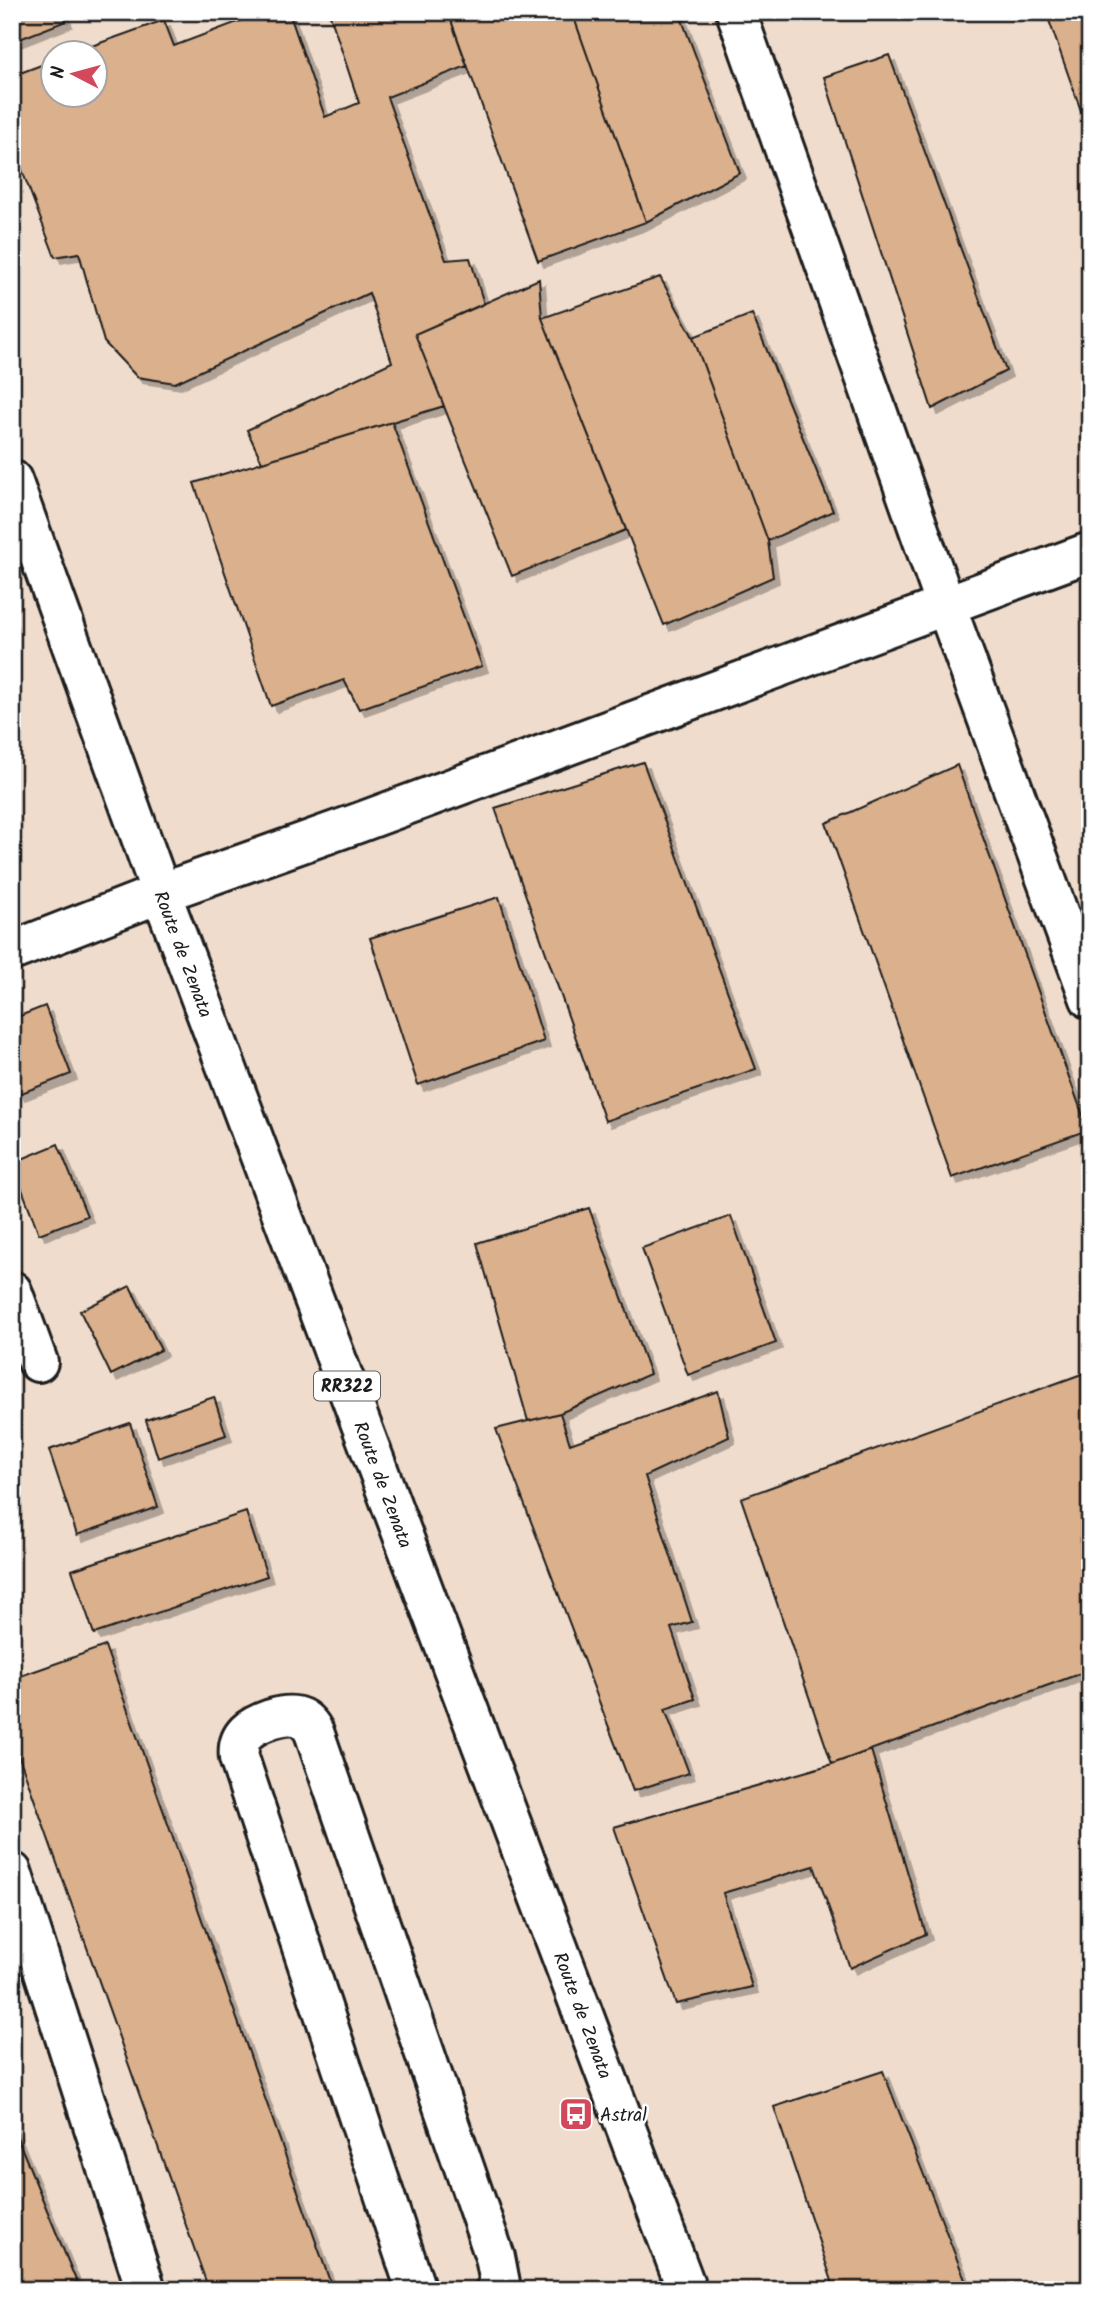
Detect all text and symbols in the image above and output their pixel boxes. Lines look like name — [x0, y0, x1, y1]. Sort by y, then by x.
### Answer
north arrow — [38, 38, 108, 108]
text: N — [44, 65, 75, 80]
street label: Route de Zenata — [144, 887, 220, 1022]
road number: RR322 — [314, 1372, 380, 1400]
street label: Route de Zenata — [344, 1417, 419, 1553]
street label: Route de Zenata — [544, 1948, 619, 2084]
bus stop icon: Astral — [557, 2095, 595, 2133]
place label: Astral — [600, 2101, 647, 2131]

